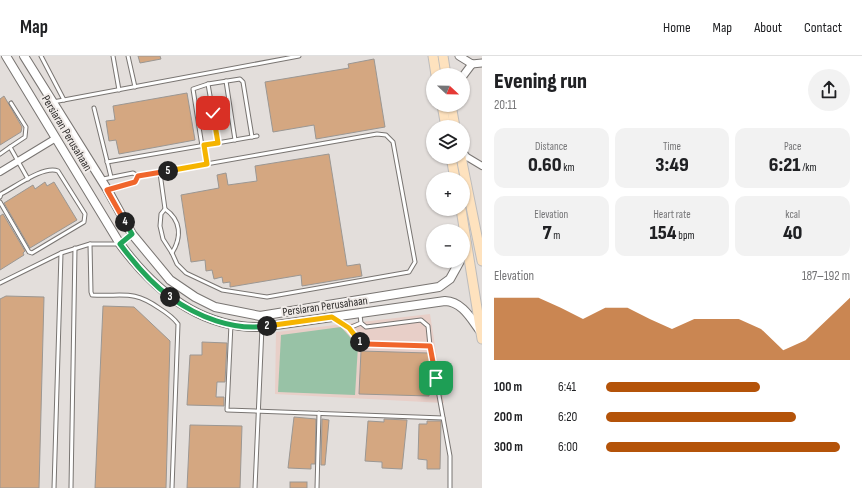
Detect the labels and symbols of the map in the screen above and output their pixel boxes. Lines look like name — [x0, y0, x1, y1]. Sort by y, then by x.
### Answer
north arrow — [426, 68, 470, 112]
street label: Persiaran Perusahaan — [38, 93, 95, 174]
pin — [196, 96, 230, 130]
pin: 5 — [158, 161, 178, 181]
pin: 4 — [115, 212, 135, 232]
pin: 3 — [160, 287, 180, 307]
street label: Persiaran Perusahaan — [281, 293, 369, 320]
pin: 2 — [257, 316, 277, 336]
pin: 1 — [350, 332, 370, 352]
pin — [419, 361, 453, 395]

